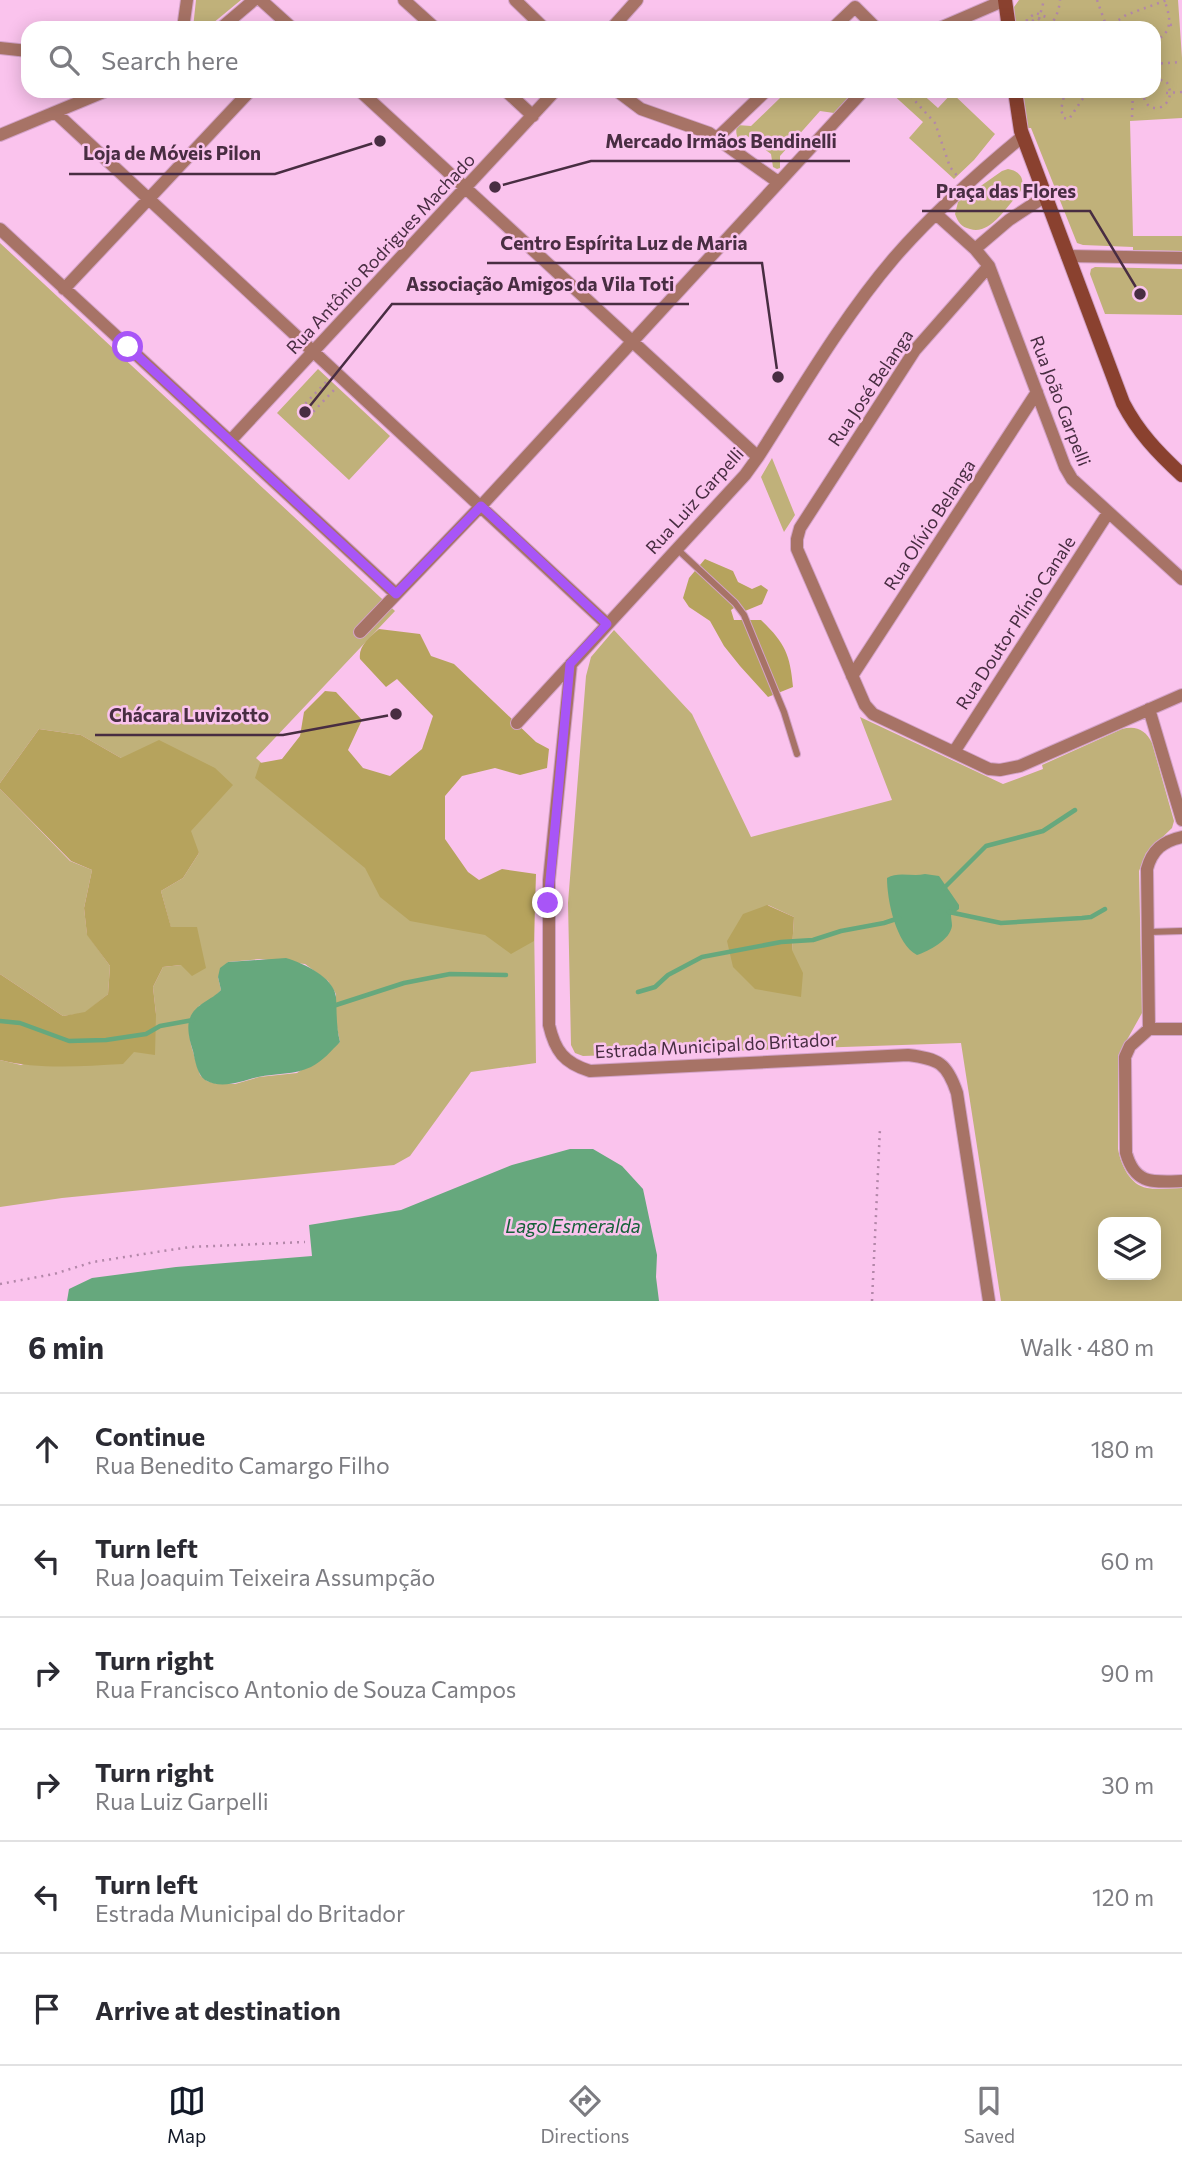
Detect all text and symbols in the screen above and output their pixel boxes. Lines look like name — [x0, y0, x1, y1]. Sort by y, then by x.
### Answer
search box — [21, 21, 1161, 98]
icon: search — [45, 41, 83, 79]
text: Search here — [101, 44, 239, 75]
callout: Mercado Irmãos Bendinelli — [591, 121, 850, 161]
text: Mercado Irmãos Bendinelli — [605, 129, 837, 152]
callout: Loja de Móveis Pilon — [69, 134, 275, 174]
text: Loja de Móveis Pilon — [83, 141, 261, 164]
street label: Rua Antônio Rodrigues Machado — [281, 148, 479, 358]
callout: Praça das Flores — [922, 171, 1090, 211]
text: Praça das Flores — [936, 179, 1076, 202]
callout: Centro Espírita Luz de Maria — [487, 223, 762, 263]
text: Centro Espírita Luz de Maria — [500, 231, 748, 254]
callout: Associação Amigos da Vila Toti — [392, 264, 689, 304]
text: Associação Amigos da Vila Toti — [406, 272, 674, 295]
street label: Rua José Belanga — [823, 325, 917, 450]
route start — [112, 331, 143, 362]
street label: Rua João Garpelli — [1026, 332, 1096, 469]
street label: Rua Luiz Garpelli — [641, 442, 748, 558]
street label: Rua Olívio Belanga — [879, 455, 980, 594]
street label: Rua Doutor Plínio Canale — [951, 531, 1080, 713]
callout: Chácara Luvizotto — [95, 695, 283, 735]
text: Chácara Luvizotto — [109, 703, 269, 726]
route end — [532, 887, 563, 918]
street label: Estrada Municipal do Britador — [594, 1028, 838, 1062]
water label: Lago Esmeralda — [505, 1214, 641, 1237]
map controls — [1098, 1217, 1161, 1280]
button: layers — [1098, 1217, 1161, 1280]
text: 6 min — [28, 1328, 104, 1365]
text: Walk · 480 m — [1020, 1333, 1154, 1361]
text: Continue — [95, 1420, 205, 1451]
icon: ahead — [28, 1430, 66, 1468]
text: 180 m — [1091, 1435, 1154, 1463]
text: Rua Benedito Camargo Filho — [95, 1451, 390, 1479]
text: Turn left — [95, 1532, 198, 1563]
icon: left — [28, 1542, 66, 1580]
text: 60 m — [1101, 1547, 1154, 1575]
text: Rua Joaquim Teixeira Assumpção — [95, 1563, 435, 1591]
text: Turn right — [95, 1644, 214, 1675]
icon: right — [28, 1654, 66, 1692]
text: 90 m — [1101, 1659, 1154, 1687]
text: Rua Francisco Antonio de Souza Campos — [95, 1675, 516, 1703]
text: Turn right — [95, 1756, 214, 1787]
icon: right — [28, 1766, 66, 1804]
text: 30 m — [1101, 1771, 1154, 1799]
text: Rua Luiz Garpelli — [95, 1787, 269, 1815]
text: Turn left — [95, 1868, 198, 1899]
icon: left — [28, 1878, 66, 1916]
text: 120 m — [1092, 1883, 1154, 1911]
text: Estrada Municipal do Britador — [95, 1899, 405, 1927]
icon: arrive — [28, 1990, 66, 2028]
text: Arrive at destination — [95, 1994, 341, 2025]
tab: Map — [167, 2082, 206, 2147]
tab: Directions — [540, 2082, 630, 2147]
tab: Saved — [964, 2082, 1015, 2147]

